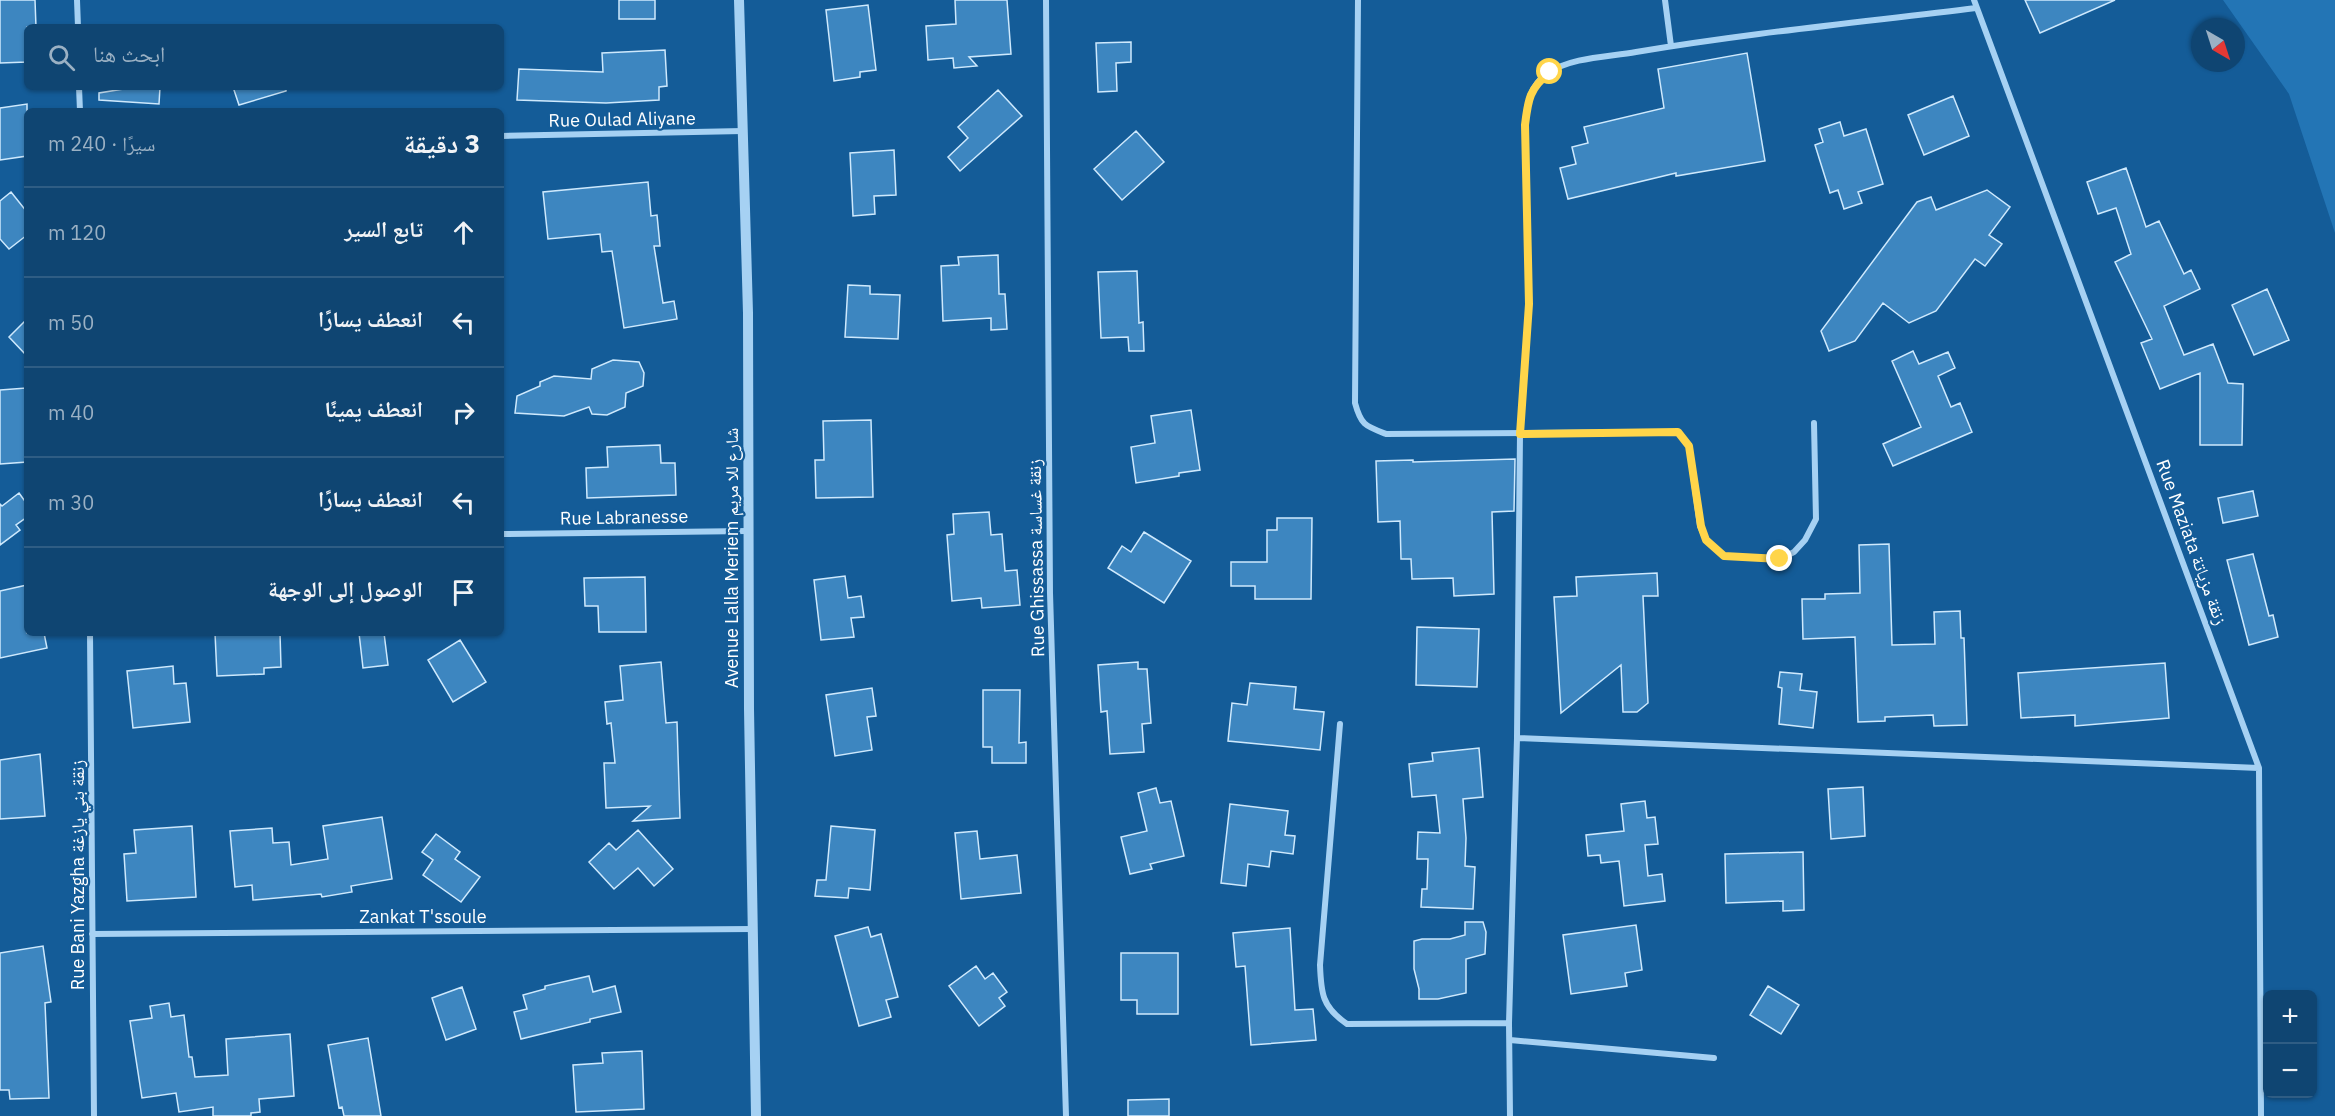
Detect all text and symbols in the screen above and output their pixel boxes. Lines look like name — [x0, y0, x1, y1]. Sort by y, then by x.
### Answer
north arrow — [2191, 18, 2245, 72]
search box — [24, 24, 504, 90]
text: ابحث هنا — [93, 39, 165, 68]
icon: search — [45, 41, 78, 74]
route start — [1536, 58, 1562, 84]
street label: Rue Oulad Aliyane — [548, 106, 696, 132]
text: 3 دقيقة — [404, 126, 480, 160]
text: سيرًا · 240 m — [48, 130, 155, 157]
text: تابع السير — [344, 214, 423, 243]
icon: ahead — [447, 216, 480, 249]
text: 120 m — [48, 219, 106, 246]
text: انعطف يسارًا — [318, 304, 423, 333]
icon: left — [447, 306, 480, 339]
text: 50 m — [48, 309, 94, 336]
text: انعطف يمينًا — [325, 394, 423, 423]
icon: right — [447, 396, 480, 429]
text: 40 m — [48, 399, 94, 426]
street label: Avenue Lalla Meriem شارع للا مريم — [720, 428, 744, 688]
street label: Rue Maziata زنقة مزياتة — [2151, 456, 2233, 628]
street label: Rue Ghissassa زنقة غساسة — [1023, 459, 1049, 657]
text: انعطف يسارًا — [318, 484, 423, 513]
icon: left — [447, 486, 480, 519]
text: 30 m — [48, 489, 94, 516]
street label: Rue Labranesse — [560, 504, 689, 530]
route end — [1766, 545, 1792, 571]
text: الوصول إلى الوجهة — [268, 574, 423, 603]
icon: arrive — [447, 576, 480, 609]
street label: Rue Bani Yazgha زنقة بني يازغة — [66, 760, 92, 990]
street label: Zankat T'ssoule — [359, 905, 487, 928]
map controls — [2263, 990, 2317, 1098]
button: + — [2263, 990, 2317, 1044]
button: − — [2263, 1044, 2317, 1098]

